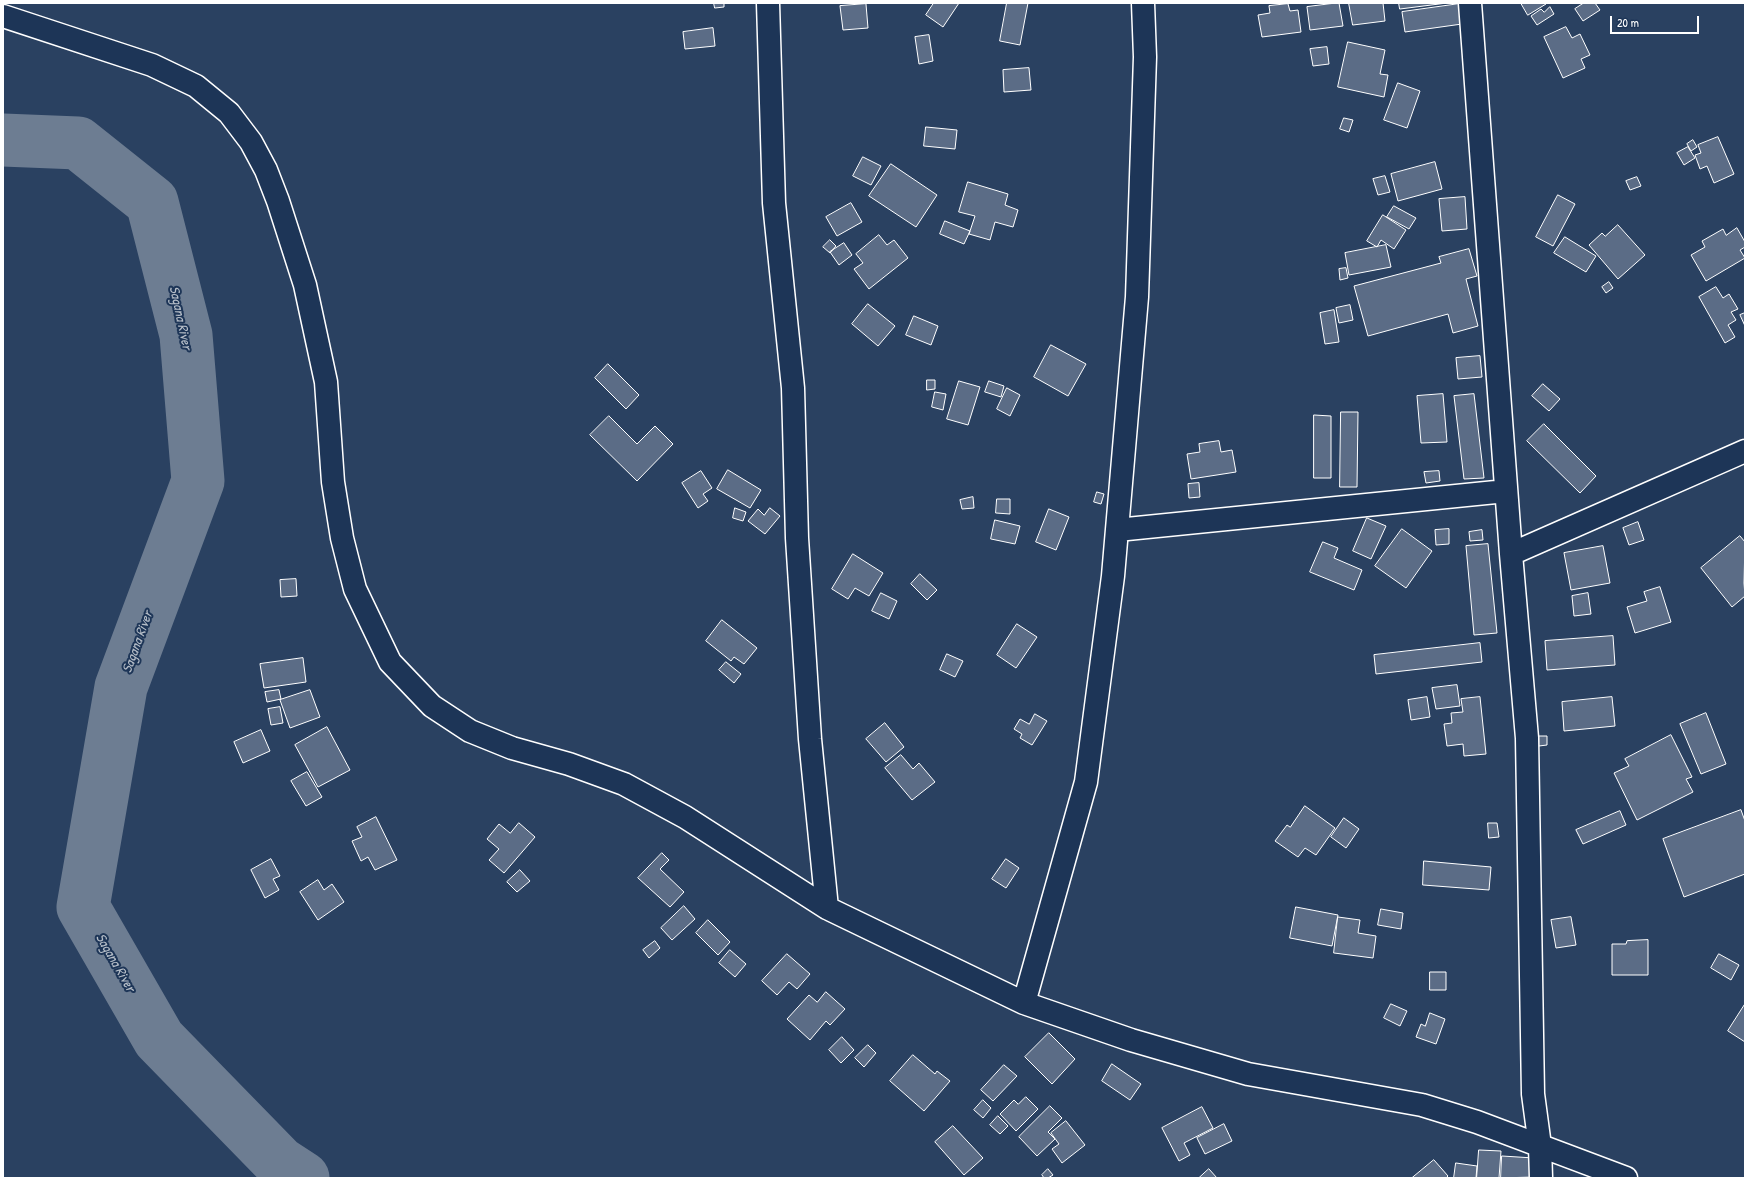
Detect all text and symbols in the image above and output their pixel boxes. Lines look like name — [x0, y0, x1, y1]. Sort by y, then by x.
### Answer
scale bar — [1612, 8, 1701, 34]
text: 20 m — [1617, 14, 1639, 31]
water label: Sagana River — [165, 285, 195, 351]
water label: Sagana River — [119, 609, 157, 675]
water label: Sagana River — [92, 931, 138, 995]

